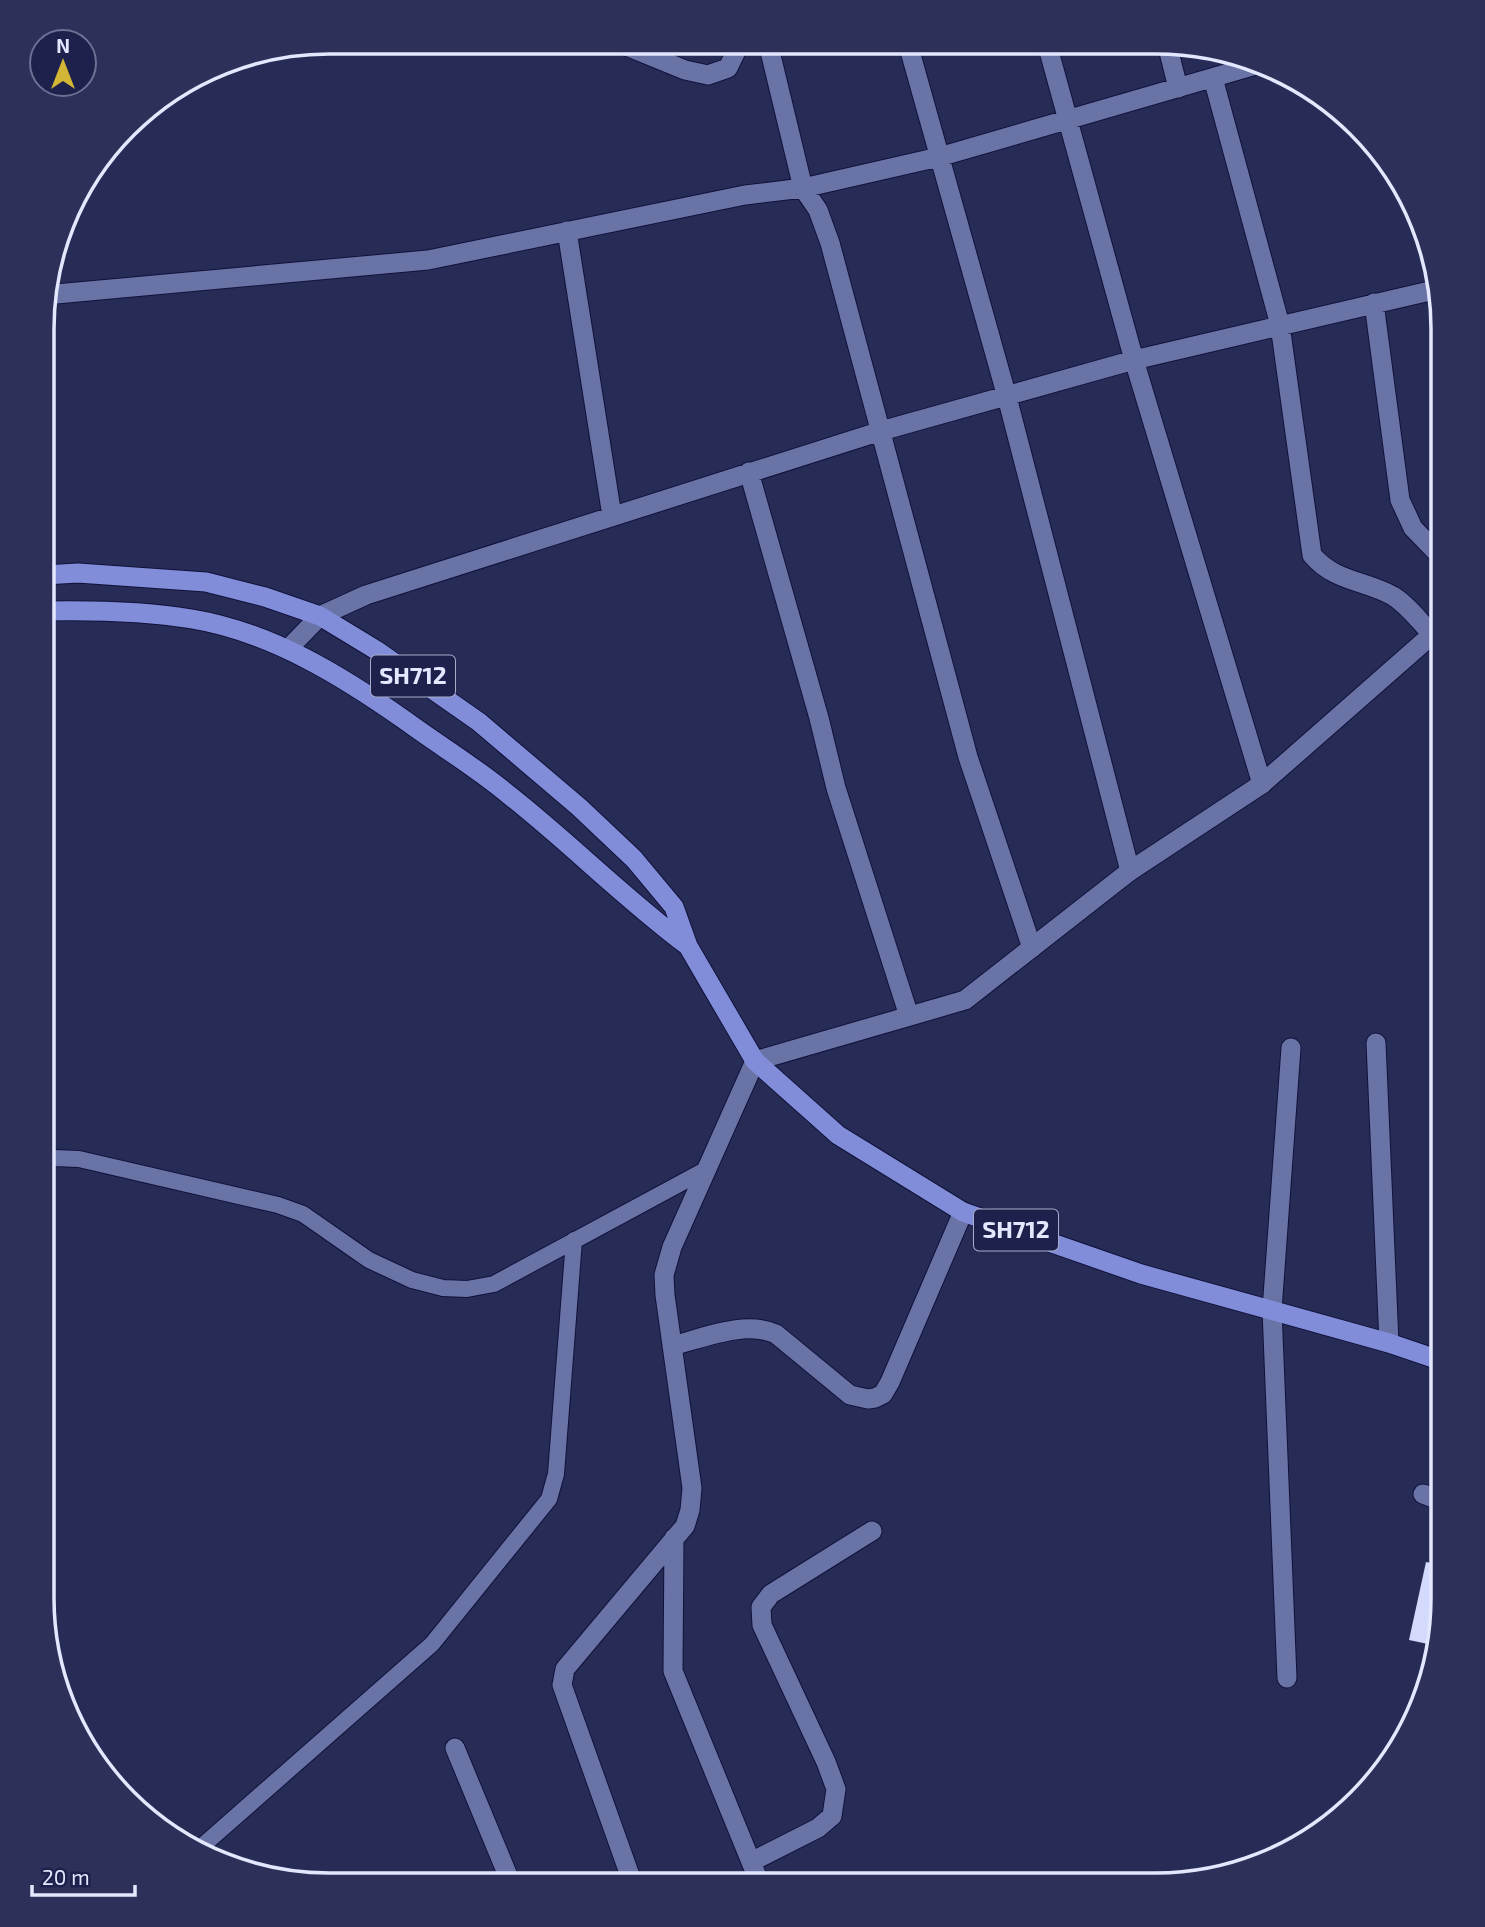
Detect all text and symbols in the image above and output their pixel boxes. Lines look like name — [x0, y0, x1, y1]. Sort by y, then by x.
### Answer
north arrow — [28, 28, 98, 98]
text: N — [56, 34, 70, 57]
road number: SH712 — [371, 656, 455, 696]
road number: SH712 — [974, 1210, 1058, 1250]
scale bar — [32, 1854, 135, 1898]
text: 20 m — [42, 1864, 90, 1889]

